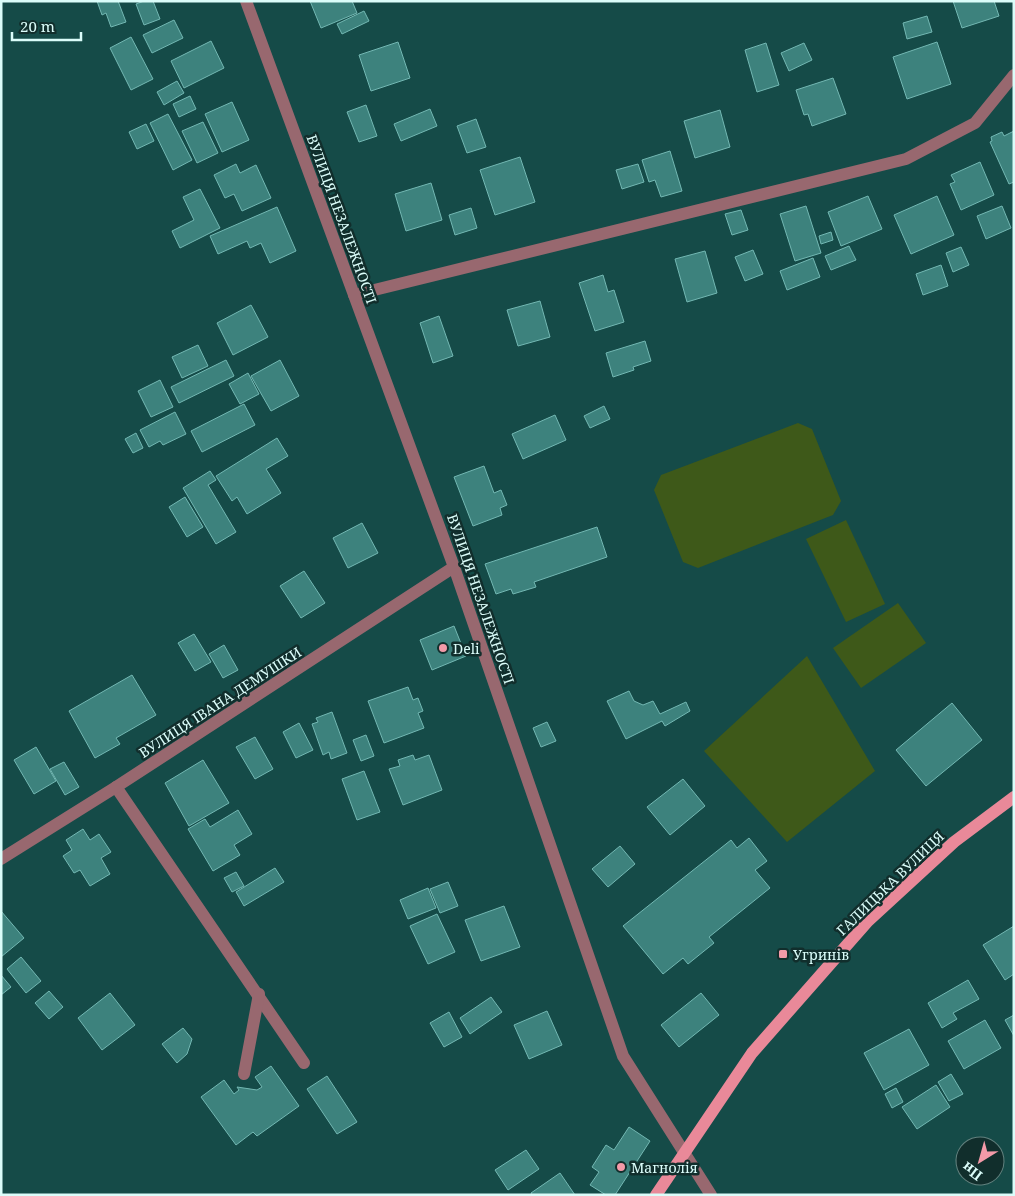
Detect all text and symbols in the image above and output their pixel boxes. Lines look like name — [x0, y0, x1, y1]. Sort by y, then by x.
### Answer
scale bar — [12, 10, 81, 42]
text: 20 m — [20, 16, 55, 36]
street label: ВУЛИЦЯ НЕЗАЛЕЖНОСТІ — [303, 132, 381, 306]
street label: ВУЛИЦЯ НЕЗАЛЕЖНОСТІ — [443, 511, 519, 687]
place label: Deli — [453, 639, 480, 658]
street label: ВУЛИЦЯ ІВАНА ДЕМУШКИ — [135, 642, 305, 762]
marker: Deli — [437, 642, 449, 654]
street label: ГАЛИЦЬКА ВУЛИЦЯ — [832, 827, 948, 939]
place label: Угринів — [793, 945, 849, 964]
marker: Угринів — [777, 948, 789, 960]
north arrow — [955, 1136, 1005, 1186]
place label: Магнолія — [631, 1158, 698, 1177]
text: Пн — [957, 1158, 986, 1186]
marker: Магнолія — [615, 1161, 627, 1173]

